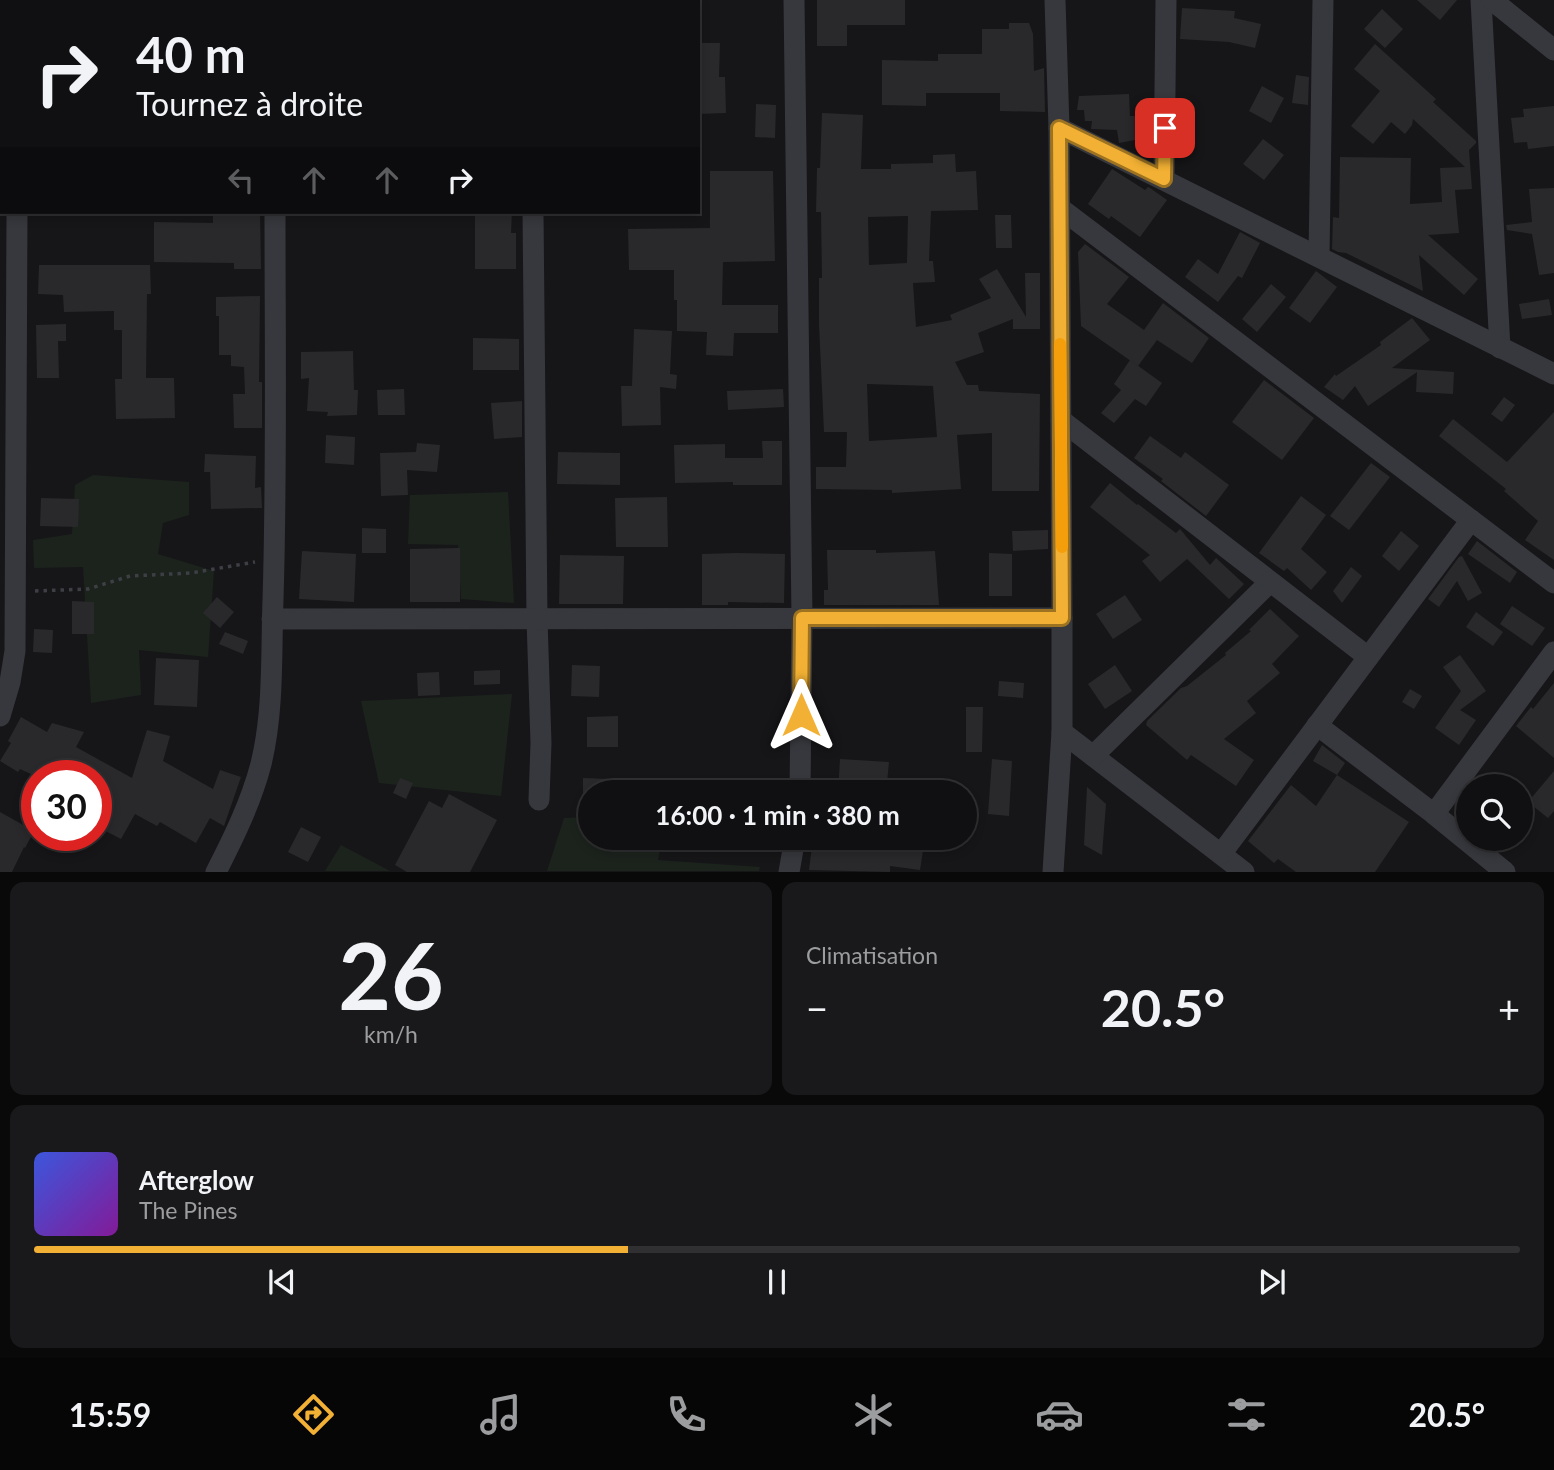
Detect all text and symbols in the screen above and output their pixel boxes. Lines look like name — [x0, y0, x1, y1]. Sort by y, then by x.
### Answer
text: 40 m — [136, 25, 246, 83]
icon: right — [21, 28, 112, 119]
text: Tournez à droite — [136, 84, 363, 123]
pin — [1135, 98, 1195, 158]
icon: arrive — [1146, 109, 1184, 147]
icon: left — [222, 161, 260, 199]
icon: ahead — [295, 161, 333, 199]
icon: ahead — [368, 161, 406, 199]
icon: right — [441, 161, 479, 199]
position arrow — [764, 678, 838, 752]
speed limit sign: 30 — [21, 760, 112, 851]
map controls — [1456, 774, 1533, 851]
button: search — [1456, 774, 1533, 851]
text: 16:00 · 1 min · 380 m — [655, 799, 900, 831]
text: 26 — [338, 920, 444, 1029]
text: Climatisation — [806, 941, 938, 969]
text: 20.5° — [1101, 976, 1225, 1038]
text: − — [806, 985, 828, 1031]
text: + — [1498, 985, 1520, 1031]
text: km/h — [364, 1020, 418, 1048]
text: Afterglow — [139, 1164, 254, 1196]
text: The Pines — [139, 1196, 237, 1224]
icon: previous — [263, 1263, 301, 1301]
icon: pause — [758, 1263, 796, 1301]
icon: next — [1253, 1263, 1291, 1301]
icon: directions — [289, 1390, 338, 1439]
icon: music — [476, 1390, 525, 1439]
icon: phone — [662, 1390, 711, 1439]
icon: climate — [849, 1390, 898, 1439]
icon: car — [1035, 1390, 1084, 1439]
icon: filters — [1222, 1390, 1271, 1439]
text: 15:59 — [69, 1395, 151, 1434]
text: 20.5° — [1409, 1395, 1485, 1434]

